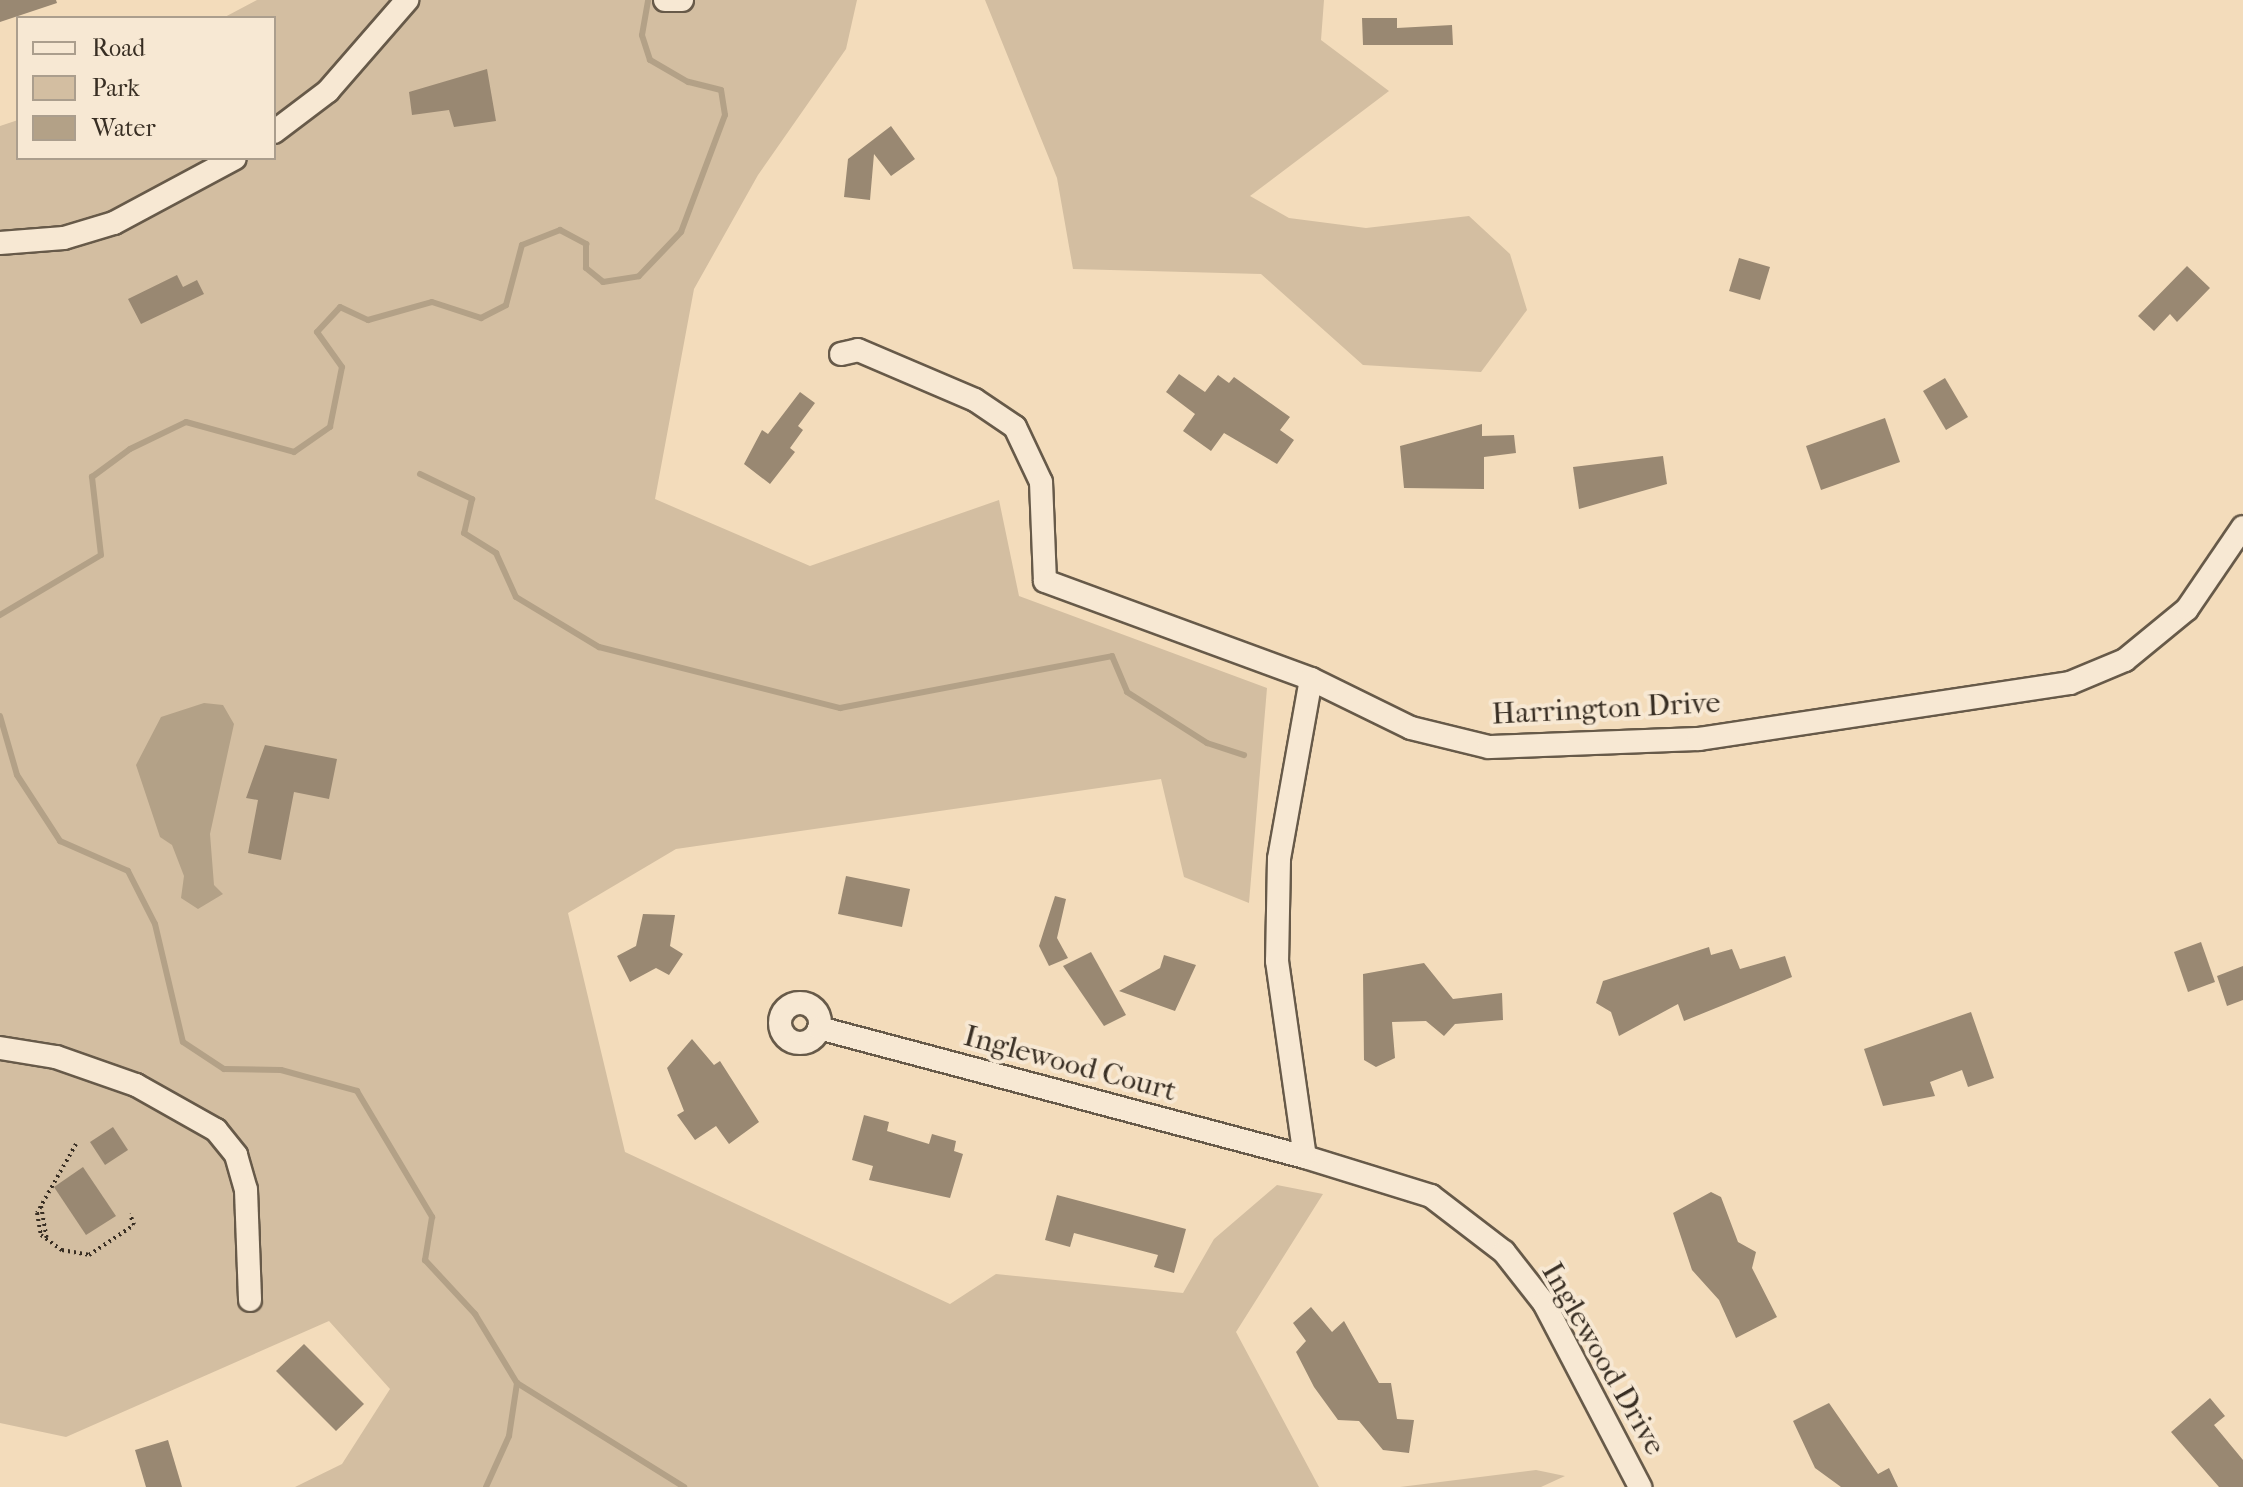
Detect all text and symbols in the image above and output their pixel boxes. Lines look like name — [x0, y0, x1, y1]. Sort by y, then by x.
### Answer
legend — [16, 16, 276, 160]
text: Road — [92, 34, 145, 62]
text: Park — [92, 74, 140, 102]
text: Water — [92, 114, 156, 142]
street label: Harrington Drive — [1491, 685, 1721, 733]
street label: Inglewood Court — [960, 1018, 1180, 1110]
street label: Inglewood Drive — [1533, 1256, 1673, 1462]

